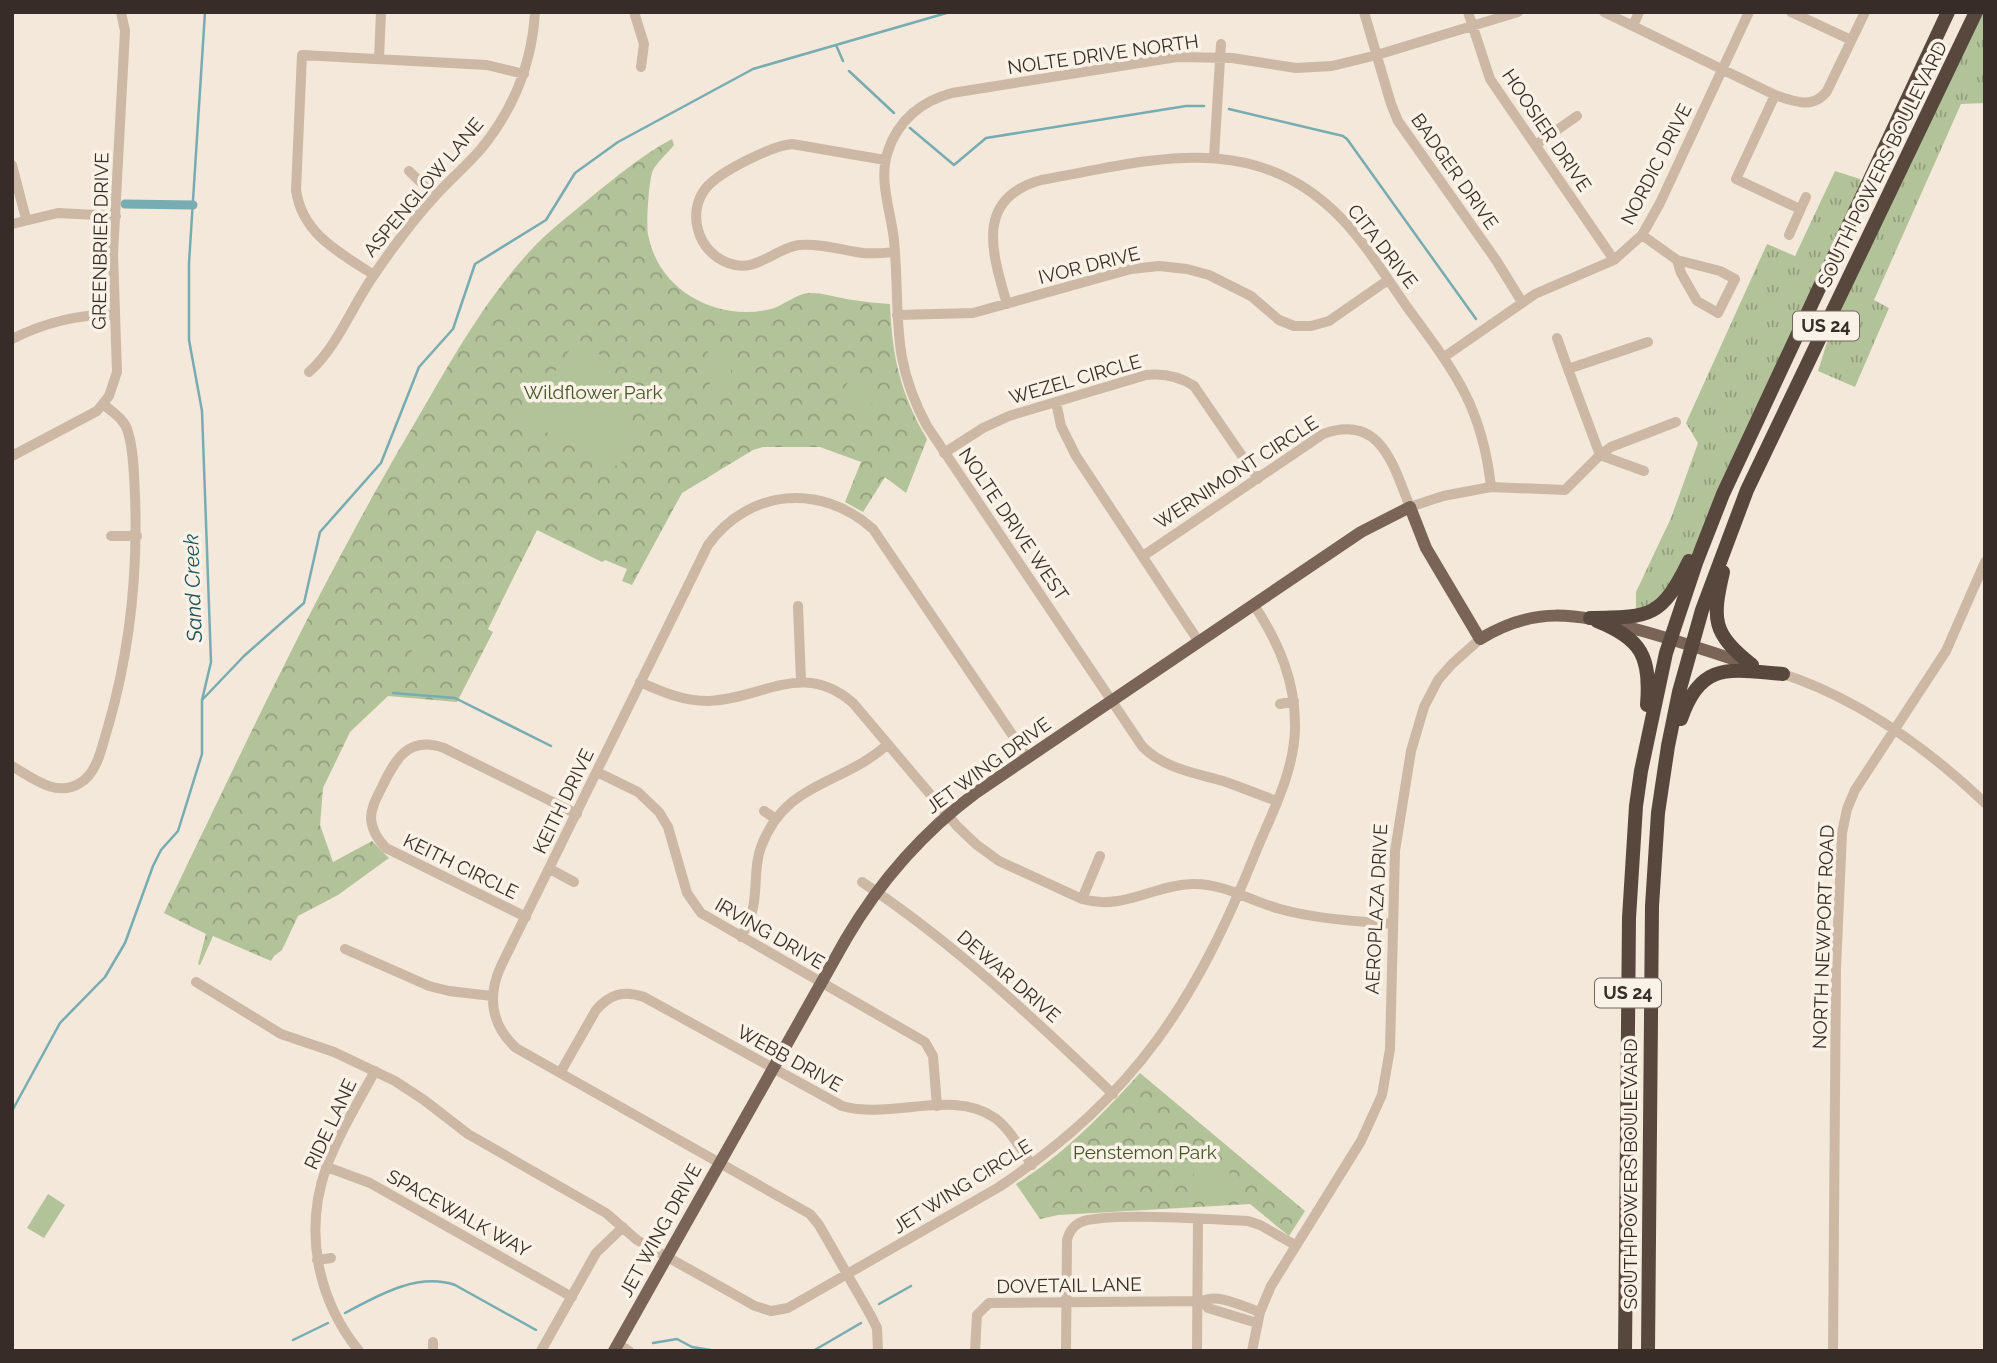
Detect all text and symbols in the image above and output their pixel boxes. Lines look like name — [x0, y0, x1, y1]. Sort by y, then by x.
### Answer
street label: NOLTE DRIVE NORTH — [1006, 30, 1200, 78]
street label: SOUTH POWERS BOULEVARD — [1813, 37, 1951, 291]
street label: HOOSIER DRIVE — [1498, 65, 1596, 195]
street label: NORDIC DRIVE — [1616, 100, 1696, 228]
street label: BADGER DRIVE — [1407, 109, 1503, 233]
street label: ASPENGLOW LANE — [359, 113, 487, 261]
street label: GREENBRIER DRIVE — [87, 152, 113, 330]
street label: CITA DRIVE — [1343, 200, 1423, 292]
street label: IVOR DRIVE — [1036, 242, 1142, 288]
road number: US 24 — [1793, 312, 1859, 340]
street label: WEZEL CIRCLE — [1007, 350, 1143, 408]
park label: Wildflower Park — [523, 381, 663, 403]
street label: WERNIMONT CIRCLE — [1150, 411, 1322, 533]
street label: NOLTE DRIVE WEST — [955, 443, 1074, 605]
water label: Sand Creek — [178, 533, 207, 644]
street label: JET WING DRIVE — [921, 712, 1055, 818]
street label: KEITH DRIVE — [528, 745, 598, 857]
street label: AEROPLAZA DRIVE — [1361, 823, 1391, 995]
street label: NORTH NEWPORT ROAD — [1808, 824, 1838, 1050]
street label: KEITH CIRCLE — [400, 829, 522, 903]
street label: IRVING DRIVE — [711, 893, 829, 973]
street label: DEWAR DRIVE — [953, 925, 1065, 1027]
road number: US 24 — [1595, 978, 1661, 1008]
street label: WEBB DRIVE — [734, 1020, 846, 1096]
street label: SOUTH POWERS BOULEVARD — [1619, 1039, 1641, 1309]
street label: RIDE LANE — [299, 1075, 361, 1173]
street label: JET WING CIRCLE — [889, 1134, 1035, 1238]
park label: Penstemon Park — [1073, 1141, 1217, 1163]
street label: JET WING DRIVE — [614, 1160, 706, 1300]
street label: SPACEWALK WAY — [383, 1164, 535, 1262]
street label: DOVETAIL LANE — [996, 1273, 1142, 1297]

